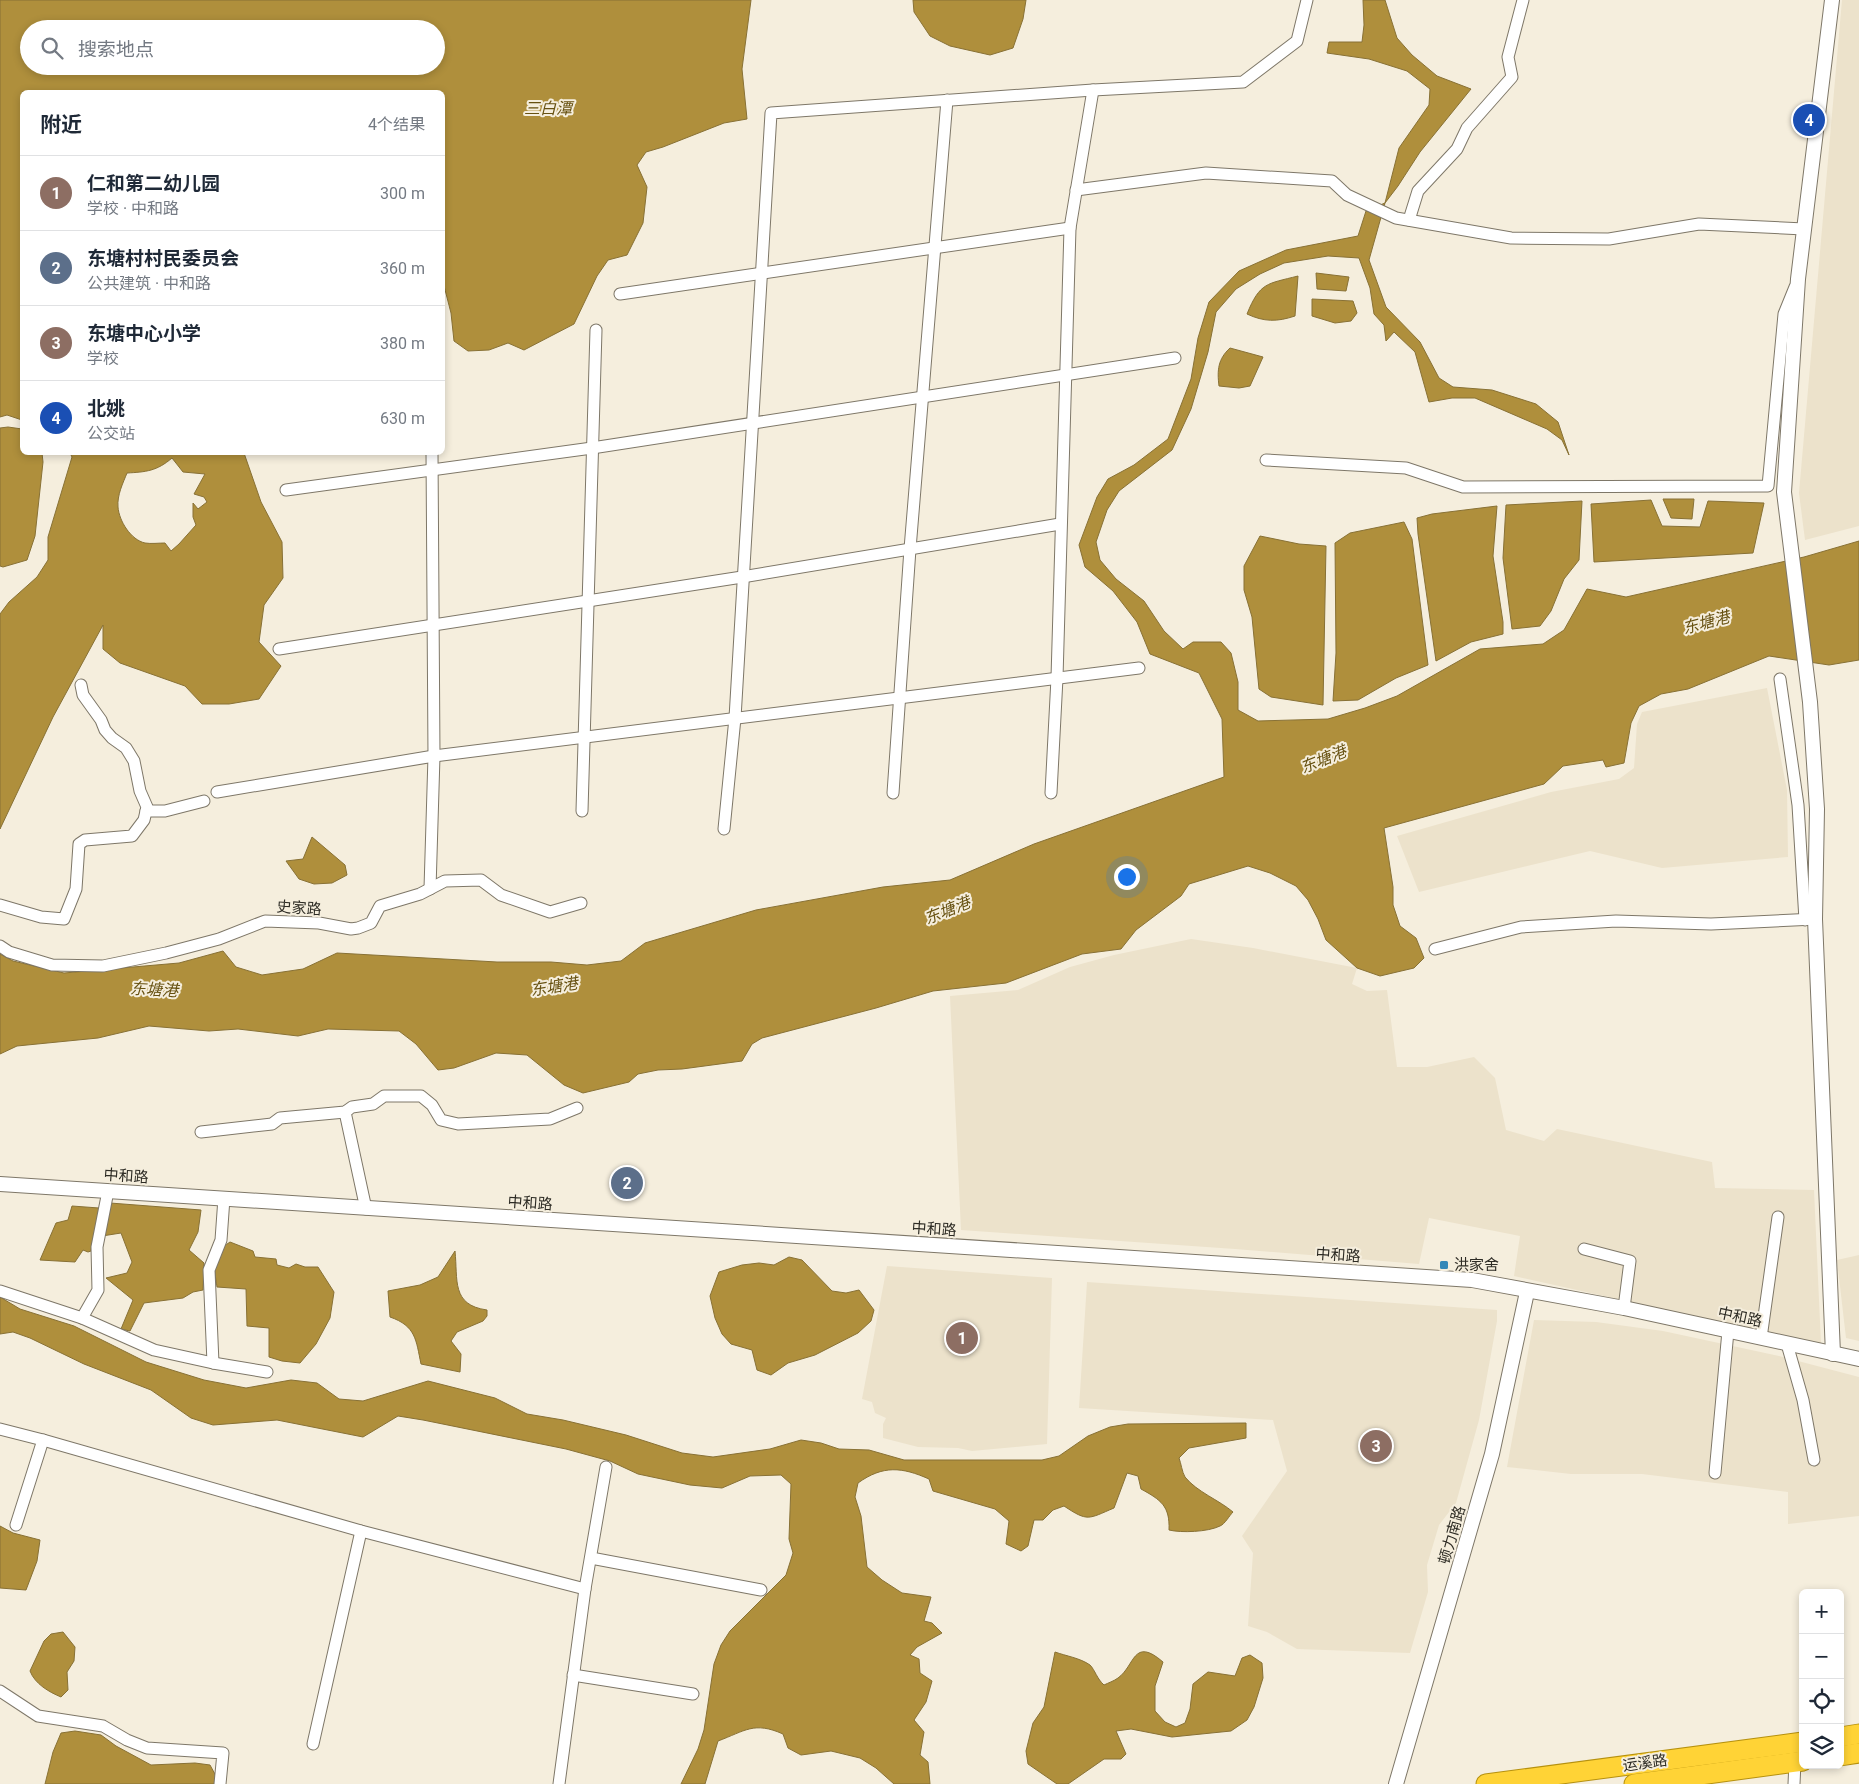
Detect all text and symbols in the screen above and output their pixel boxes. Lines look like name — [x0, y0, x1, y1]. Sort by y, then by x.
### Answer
search box — [20, 20, 445, 75]
icon: search — [38, 34, 66, 62]
text: 搜索地点 — [78, 38, 154, 61]
water label: 三白潭 — [524, 99, 575, 118]
pin: 4 — [1793, 101, 1825, 139]
text: 附近 — [40, 113, 82, 137]
text: 4个结果 — [368, 115, 425, 134]
text: 仁和第二幼儿园 — [87, 172, 220, 195]
text: 1 — [51, 184, 61, 203]
text: 300 m — [380, 184, 425, 203]
text: 学校 · 中和路 — [87, 199, 179, 218]
text: 东塘村村民委员会 — [87, 247, 239, 270]
text: 2 — [51, 259, 61, 278]
text: 360 m — [380, 259, 425, 278]
text: 公共建筑 · 中和路 — [87, 274, 211, 293]
text: 东塘中心小学 — [87, 322, 201, 345]
text: 3 — [51, 334, 61, 353]
text: 380 m — [380, 334, 425, 353]
text: 学校 — [87, 349, 119, 368]
text: 北姚 — [87, 397, 125, 420]
text: 4 — [51, 409, 61, 428]
text: 630 m — [380, 409, 425, 428]
text: 公交站 — [87, 424, 135, 443]
water label: 东塘港 — [1680, 607, 1734, 638]
water label: 东塘港 — [1297, 741, 1351, 777]
your location — [1114, 864, 1140, 890]
water label: 东塘港 — [921, 892, 975, 928]
street label: 史家路 — [276, 897, 322, 919]
water label: 东塘港 — [529, 973, 581, 1000]
water label: 东塘港 — [130, 979, 180, 1000]
pin: 2 — [611, 1164, 643, 1202]
street label: 中和路 — [103, 1165, 149, 1187]
street label: 中和路 — [507, 1192, 553, 1214]
street label: 中和路 — [911, 1218, 957, 1240]
street label: 中和路 — [1315, 1244, 1361, 1266]
place label: 洪家舍 — [1454, 1256, 1499, 1274]
marker: 洪家舍 — [1438, 1259, 1450, 1271]
street label: 中和路 — [1716, 1304, 1764, 1330]
pin: 1 — [946, 1319, 978, 1357]
pin: 3 — [1360, 1427, 1392, 1465]
street label: 顿力南路 — [1435, 1504, 1469, 1566]
map controls — [1799, 1589, 1844, 1769]
button: + — [1799, 1589, 1844, 1634]
button: − — [1799, 1634, 1844, 1679]
button: locate — [1799, 1679, 1844, 1724]
button: layers — [1799, 1724, 1844, 1769]
street label: 运溪路 — [1621, 1751, 1669, 1775]

